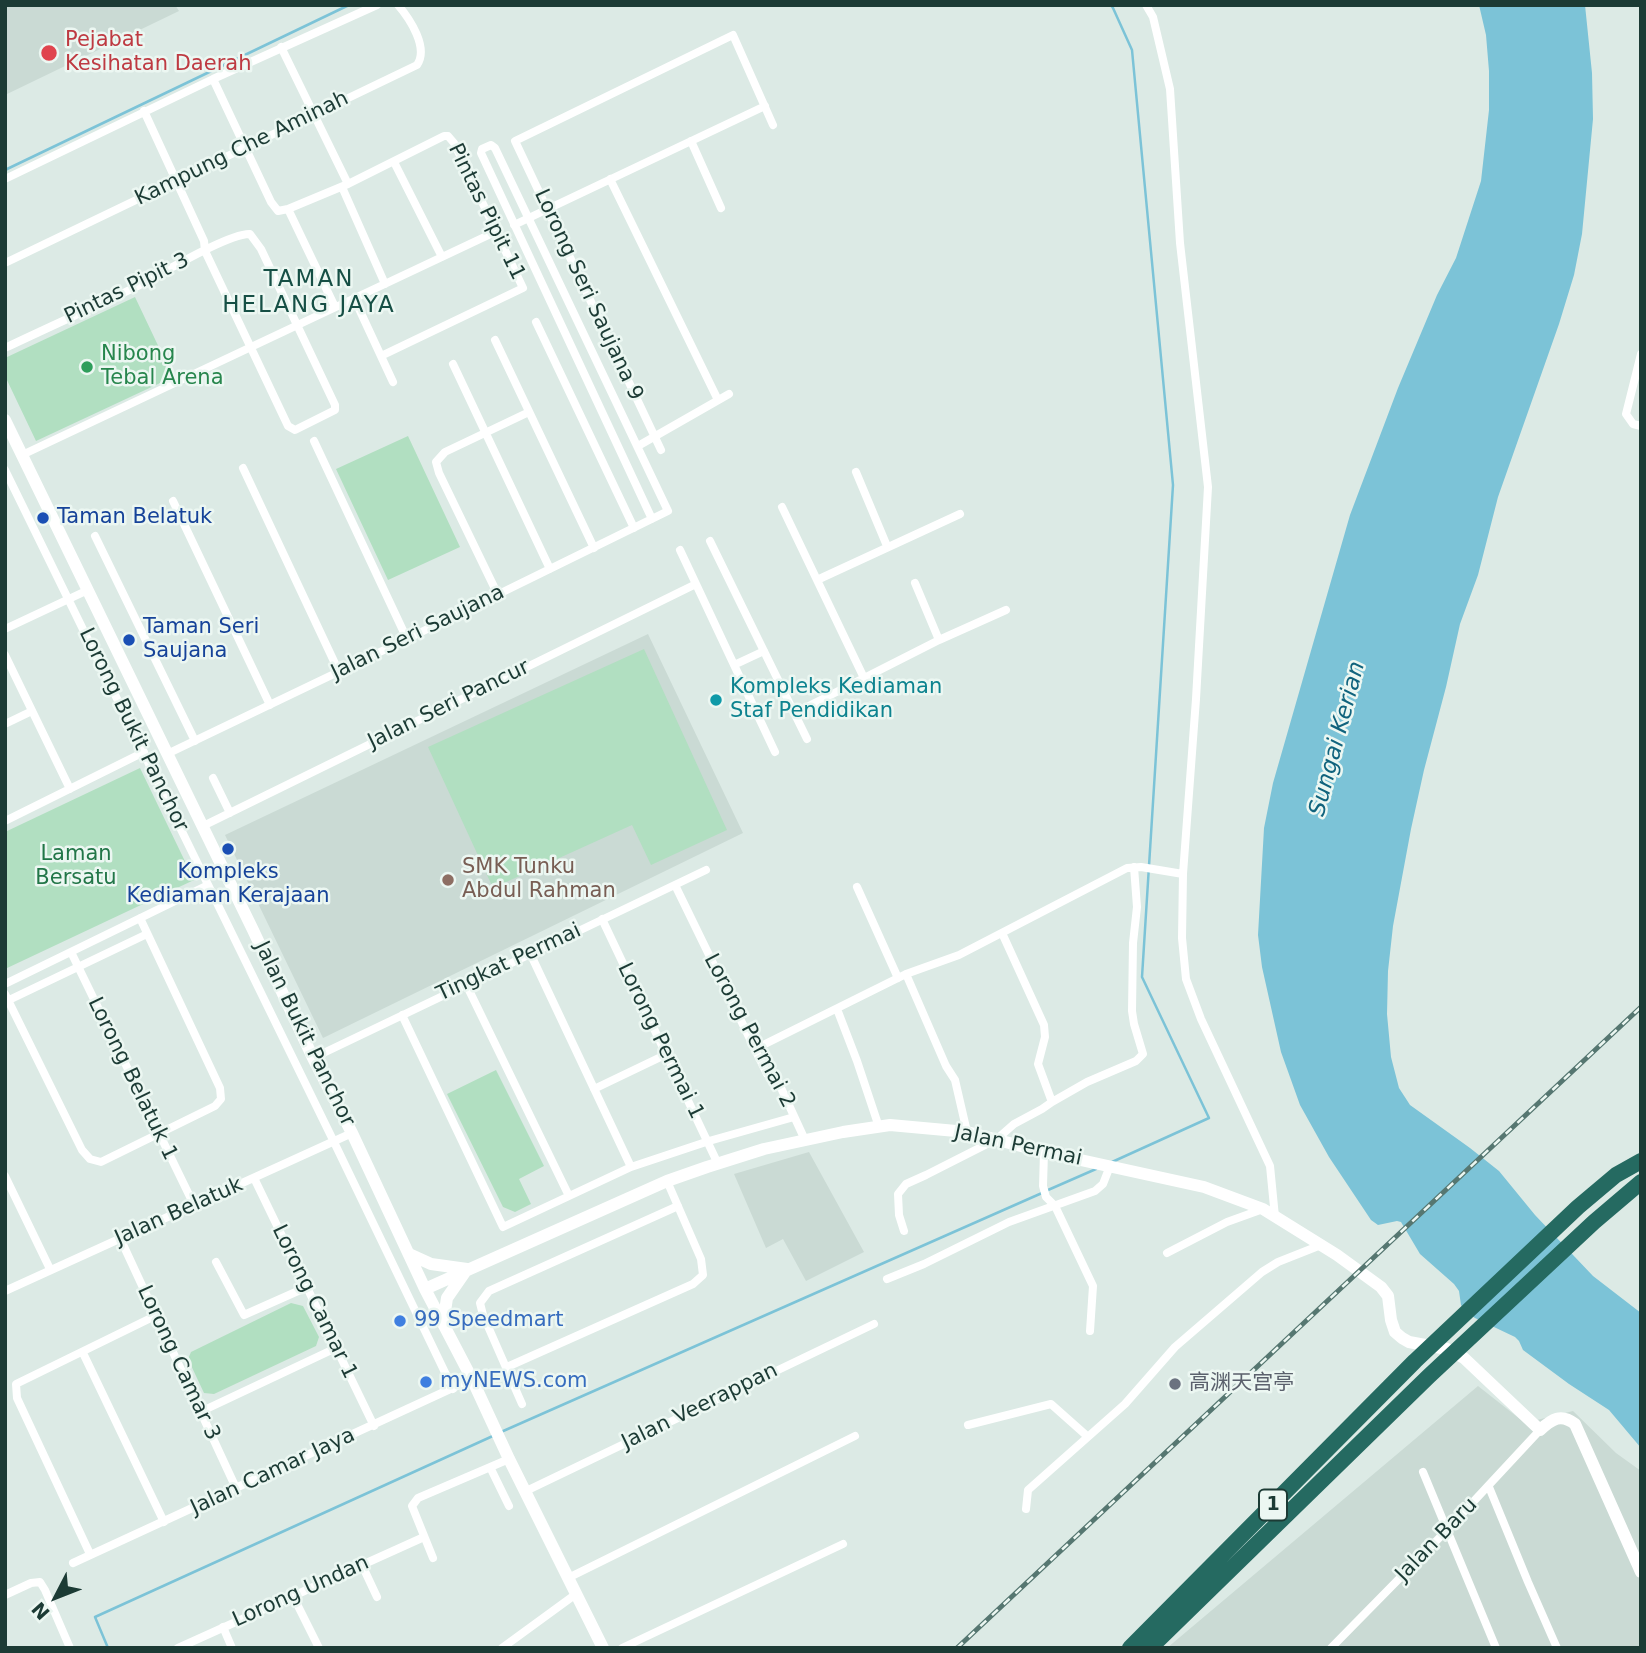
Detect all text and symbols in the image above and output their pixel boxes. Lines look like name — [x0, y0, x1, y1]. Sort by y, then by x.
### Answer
place label: Pejabat Kesihatan Daerah — [65, 28, 251, 78]
marker: Pejabat Kesihatan Daerah — [39, 43, 59, 63]
street label: Kampung Che Aminah — [131, 86, 353, 212]
street label: Pintas Pipit 11 — [442, 140, 530, 284]
street label: Lorong Seri Saujana 9 — [528, 185, 648, 405]
street label: Pintas Pipit 3 — [61, 248, 193, 330]
district label: TAMAN HELANG JAYA — [224, 266, 394, 320]
place label: Nibong Tebal Arena — [101, 342, 224, 392]
marker: Nibong Tebal Arena — [79, 359, 95, 375]
place label: Taman Belatuk — [57, 505, 212, 531]
marker: Taman Belatuk — [35, 510, 51, 526]
street label: Jalan Seri Saujana — [327, 580, 509, 686]
place label: Taman Seri Saujana — [143, 615, 259, 665]
street label: Lorong Bukit Panchor — [73, 624, 193, 836]
marker: Taman Seri Saujana — [121, 632, 137, 648]
street label: Jalan Seri Pancur — [364, 655, 534, 755]
water label: Sungai Kerian — [1304, 659, 1372, 819]
place label: Kompleks Kediaman Staf Pendidikan — [730, 675, 942, 725]
marker: Kompleks Kediaman Staf Pendidikan — [708, 692, 724, 708]
marker: Kompleks Kediaman Kerajaan — [220, 841, 236, 857]
park label: Laman Bersatu — [35, 842, 117, 892]
place label: SMK Tunku Abdul Rahman — [462, 855, 616, 905]
place label: Kompleks Kediaman Kerajaan — [126, 860, 330, 910]
marker: SMK Tunku Abdul Rahman — [440, 872, 456, 888]
street label: Tingkat Permai — [433, 919, 585, 1007]
street label: Jalan Bukit Panchor — [248, 937, 360, 1131]
street label: Lorong Permai 2 — [698, 950, 800, 1112]
street label: Lorong Permai 1 — [611, 959, 709, 1123]
street label: Lorong Belatuk 1 — [82, 993, 182, 1165]
street label: Jalan Permai — [952, 1120, 1084, 1172]
street label: Jalan Belatuk — [111, 1173, 247, 1251]
street label: Lorong Camar 1 — [266, 1221, 362, 1383]
street label: Lorong Camar 3 — [131, 1282, 225, 1444]
place label: 99 Speedmart — [414, 1308, 563, 1334]
marker: 99 Speedmart — [392, 1313, 408, 1329]
street label: Jalan Veerappan — [618, 1358, 782, 1456]
place label: myNEWS.com — [440, 1369, 587, 1395]
place label: 高渊天宫亭 — [1189, 1371, 1294, 1397]
marker: myNEWS.com — [418, 1374, 434, 1390]
marker: 高渊天宫亭 — [1167, 1376, 1183, 1392]
street label: Jalan Camar Jaya — [187, 1423, 359, 1521]
road number: 1 — [1259, 1490, 1287, 1520]
street label: Jalan Baru — [1391, 1493, 1483, 1587]
street label: Lorong Undan — [229, 1551, 373, 1633]
north arrow — [21, 1562, 91, 1632]
text: N — [27, 1598, 54, 1624]

